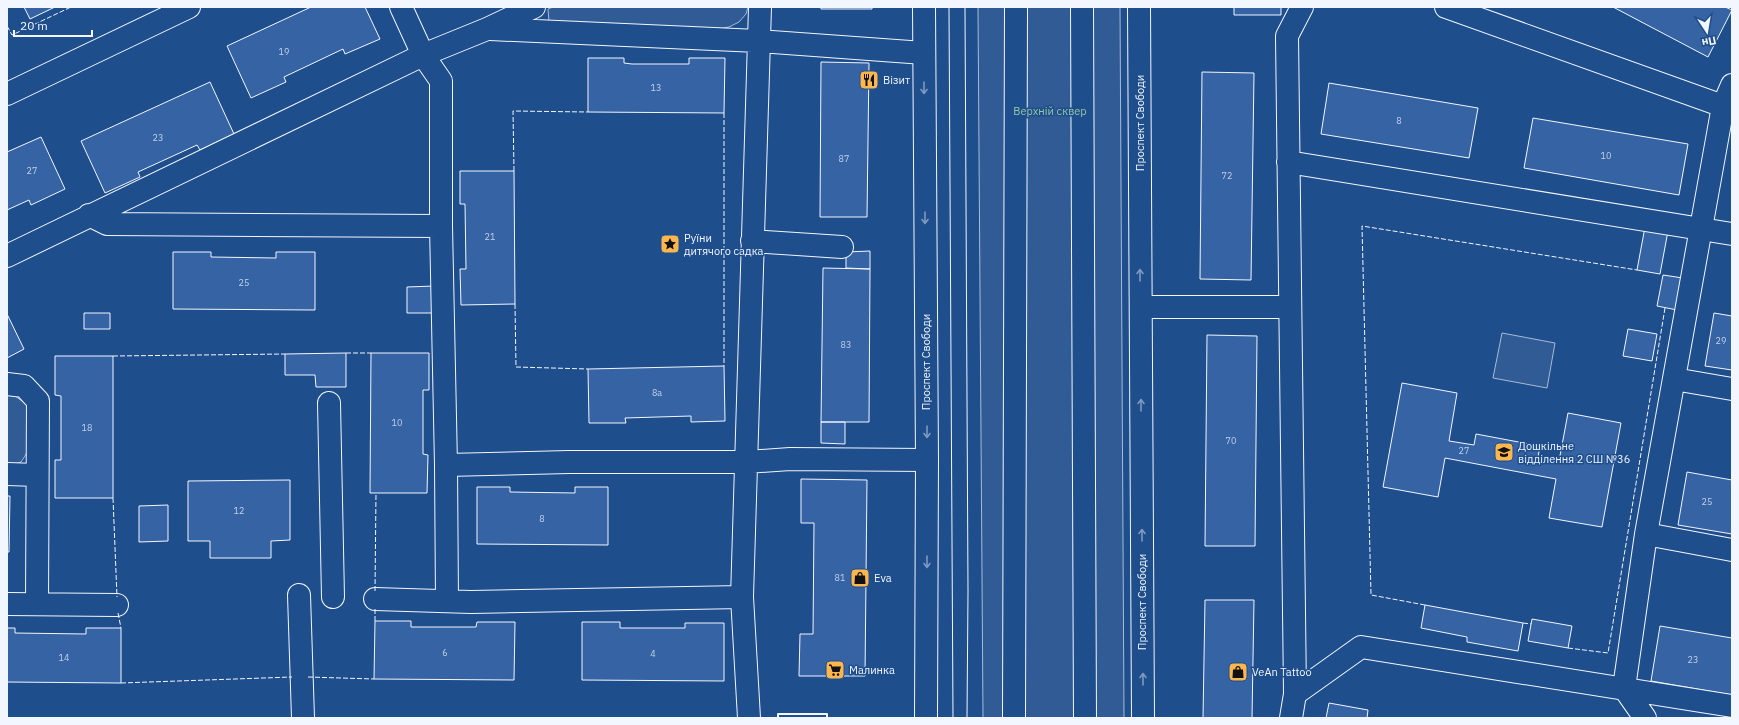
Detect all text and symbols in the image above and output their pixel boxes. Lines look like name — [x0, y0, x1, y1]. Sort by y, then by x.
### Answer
scale bar — [14, 12, 92, 38]
north arrow — [1687, 12, 1727, 52]
text: 20 m — [20, 18, 48, 33]
text: Пн — [1701, 33, 1718, 50]
house number: 19 — [279, 46, 289, 57]
restaurant icon: Візит — [858, 69, 880, 91]
place label: Візит — [883, 73, 910, 87]
street label: Проспект Свободи — [1133, 75, 1147, 171]
one-way arrow — [920, 81, 928, 94]
house number: 13 — [651, 82, 661, 93]
park label: Верхній сквер — [1013, 104, 1087, 118]
house number: 8 — [1396, 115, 1402, 126]
house number: 23 — [153, 132, 163, 143]
house number: 10 — [1601, 150, 1611, 161]
house number: 87 — [839, 153, 849, 164]
house number: 27 — [27, 165, 37, 176]
house number: 72 — [1222, 170, 1232, 181]
one-way arrow — [921, 211, 929, 224]
house number: 21 — [485, 231, 495, 242]
place label: Руїни дитячого садка — [684, 231, 764, 258]
place icon: Руїни дитячого садка — [659, 233, 681, 255]
one-way arrow — [1137, 269, 1144, 282]
house number: 25 — [239, 277, 249, 288]
street label: Проспект Свободи — [919, 314, 933, 410]
house number: 29 — [1716, 335, 1726, 346]
house number: 83 — [841, 339, 851, 350]
house number: 8а — [652, 387, 662, 398]
one-way arrow — [1137, 399, 1145, 412]
house number: 10 — [392, 417, 402, 428]
house number: 18 — [82, 422, 92, 433]
one-way arrow — [923, 425, 931, 438]
house number: 70 — [1226, 435, 1236, 446]
place label: Дошкільне відділення 2 СШ №36 — [1518, 439, 1630, 466]
school or university icon: Дошкільне відділення 2 СШ №36 — [1493, 441, 1515, 463]
house number: 27 — [1459, 445, 1469, 456]
house number: 25 — [1702, 496, 1712, 507]
house number: 12 — [234, 505, 244, 516]
house number: 8 — [539, 513, 545, 524]
one-way arrow — [1138, 529, 1146, 542]
street label: Проспект Свободи — [1135, 554, 1149, 650]
one-way arrow — [923, 555, 931, 568]
shop icon: Eva — [849, 567, 871, 589]
place label: Eva — [874, 571, 892, 585]
house number: 81 — [835, 572, 845, 583]
house number: 6 — [442, 647, 448, 658]
house number: 4 — [650, 648, 656, 659]
house number: 14 — [59, 652, 69, 663]
house number: 23 — [1688, 654, 1698, 665]
supermarket icon: Малинка — [824, 659, 846, 681]
shop icon: VeAn Tattoo — [1227, 661, 1249, 683]
place label: Малинка — [849, 663, 895, 677]
place label: VeAn Tattoo — [1252, 665, 1312, 679]
one-way arrow — [1139, 673, 1147, 686]

